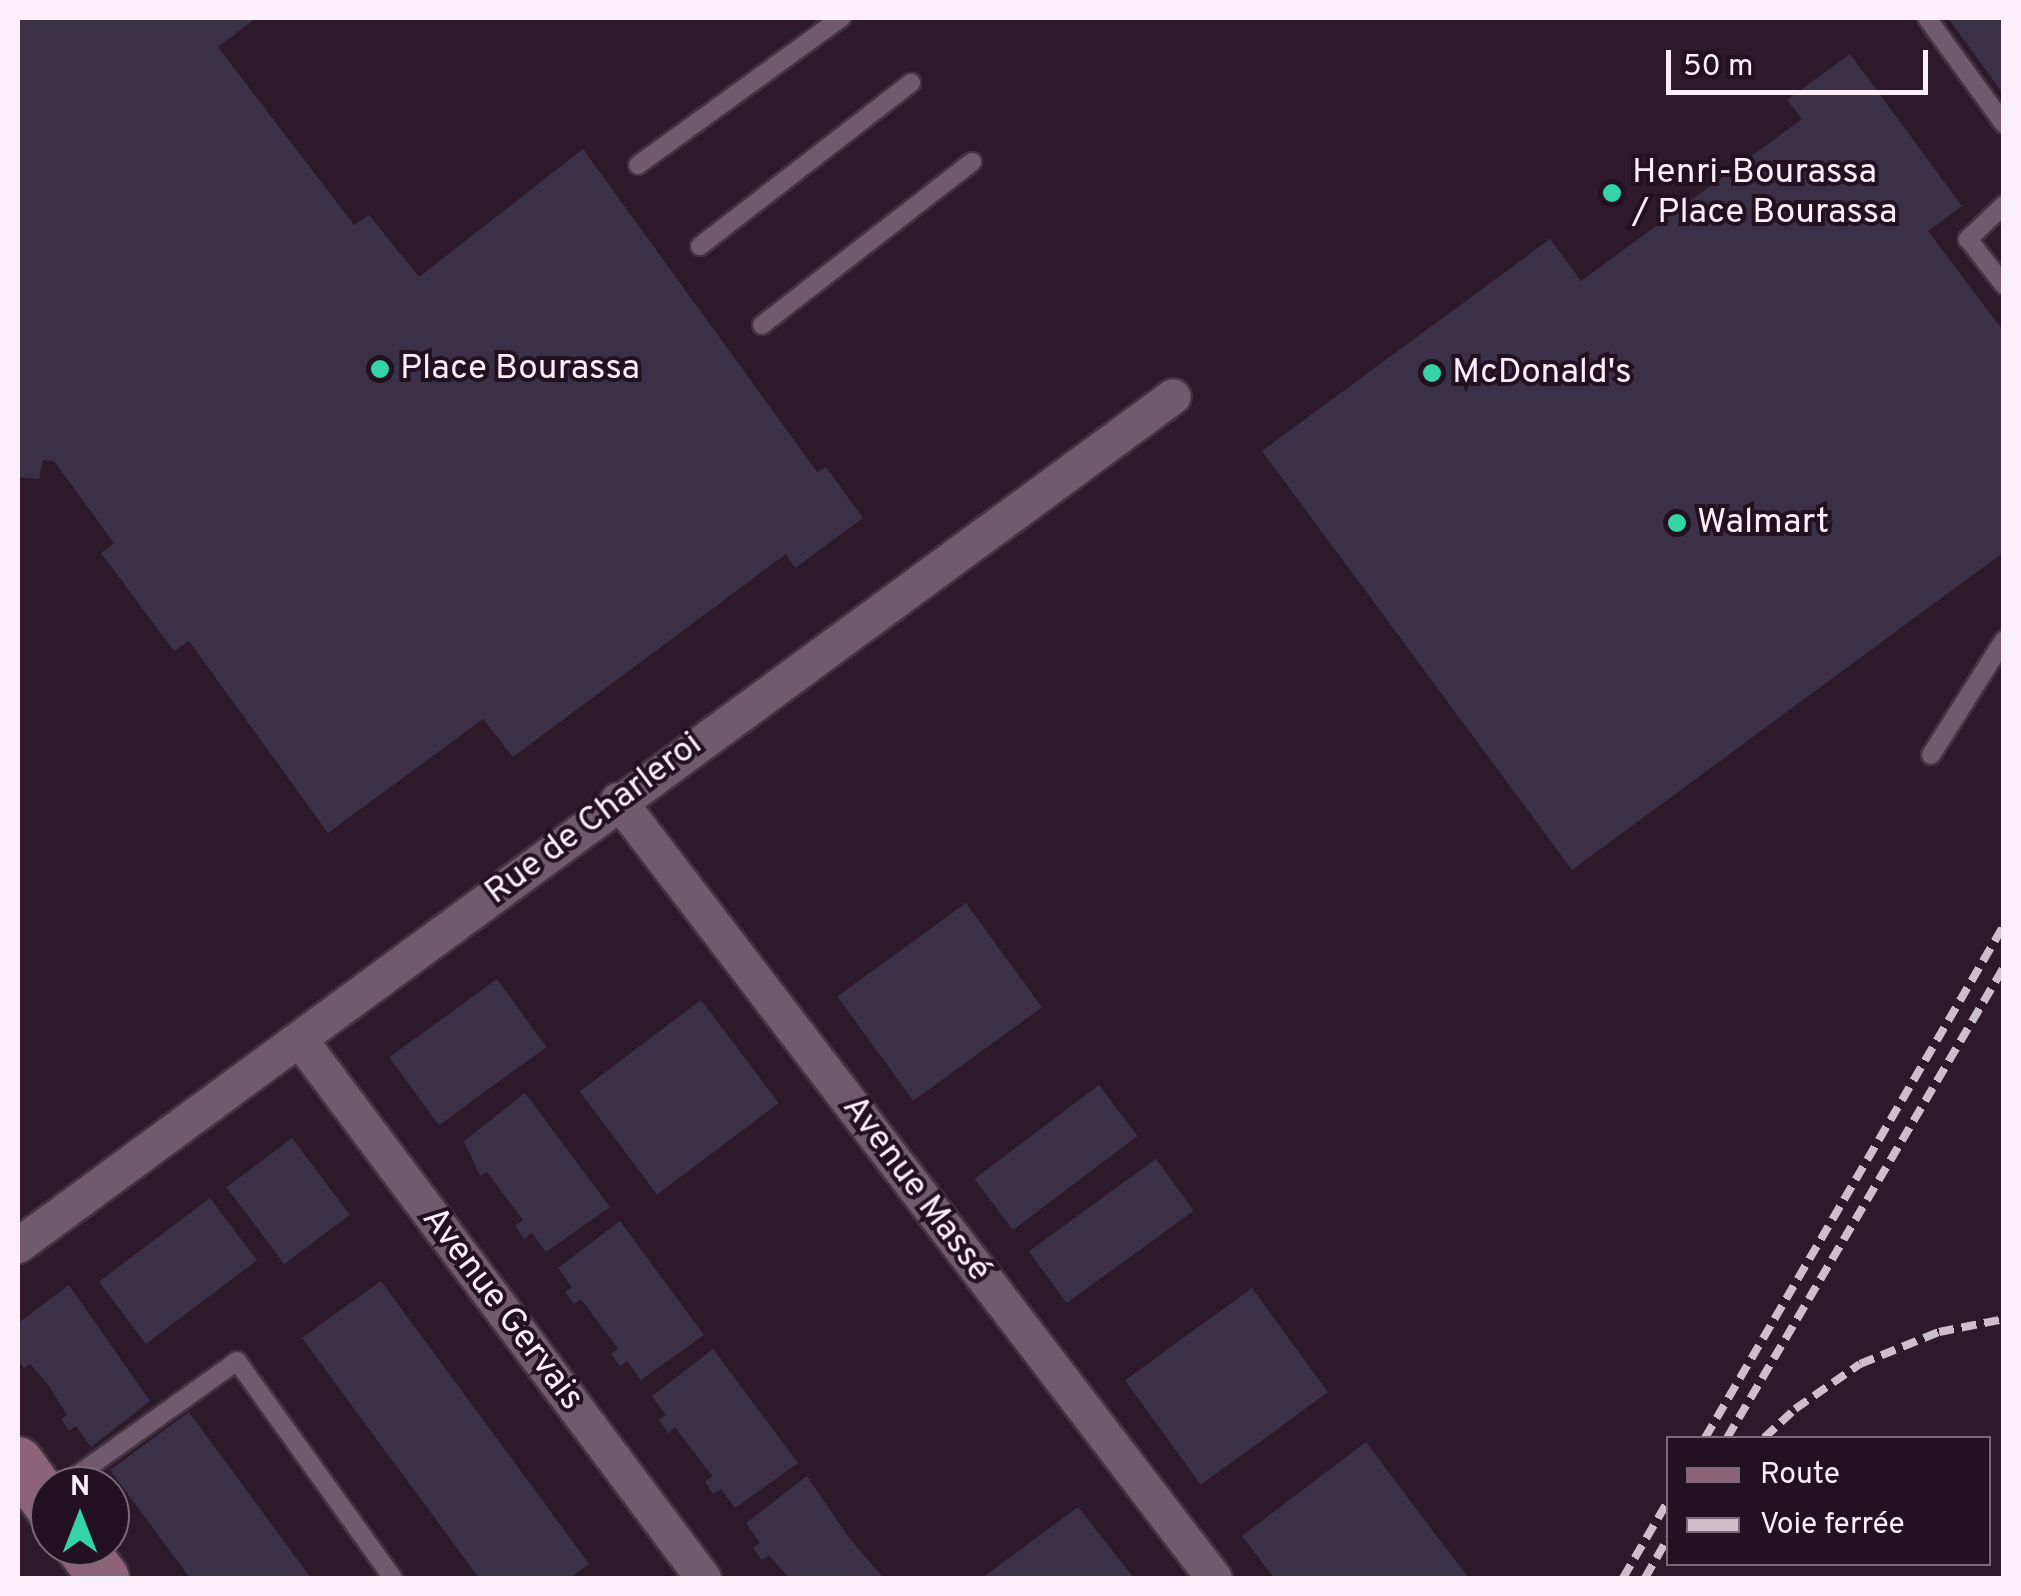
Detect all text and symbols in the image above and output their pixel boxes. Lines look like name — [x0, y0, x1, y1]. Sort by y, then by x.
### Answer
scale bar — [1671, 30, 1934, 92]
text: 50 m — [1683, 49, 1753, 86]
place label: Henri-Bourassa / Place Bourassa — [1632, 152, 1897, 234]
marker: Henri-Bourassa / Place Bourassa — [1601, 182, 1623, 204]
place label: Place Bourassa — [400, 348, 640, 390]
place label: McDonald's — [1452, 352, 1632, 394]
marker: Place Bourassa — [369, 358, 391, 380]
marker: McDonald's — [1421, 362, 1443, 384]
place label: Walmart — [1697, 502, 1829, 544]
marker: Walmart — [1666, 512, 1688, 534]
street label: Rue de Charleroi — [477, 724, 711, 914]
street label: Avenue Massé — [832, 1088, 1000, 1290]
street label: Avenue Gervais — [412, 1199, 592, 1419]
legend — [1666, 1436, 1991, 1566]
text: Route — [1760, 1457, 1840, 1494]
north arrow — [30, 1466, 130, 1566]
text: N — [70, 1470, 90, 1506]
text: Voie ferrée — [1760, 1507, 1905, 1544]

